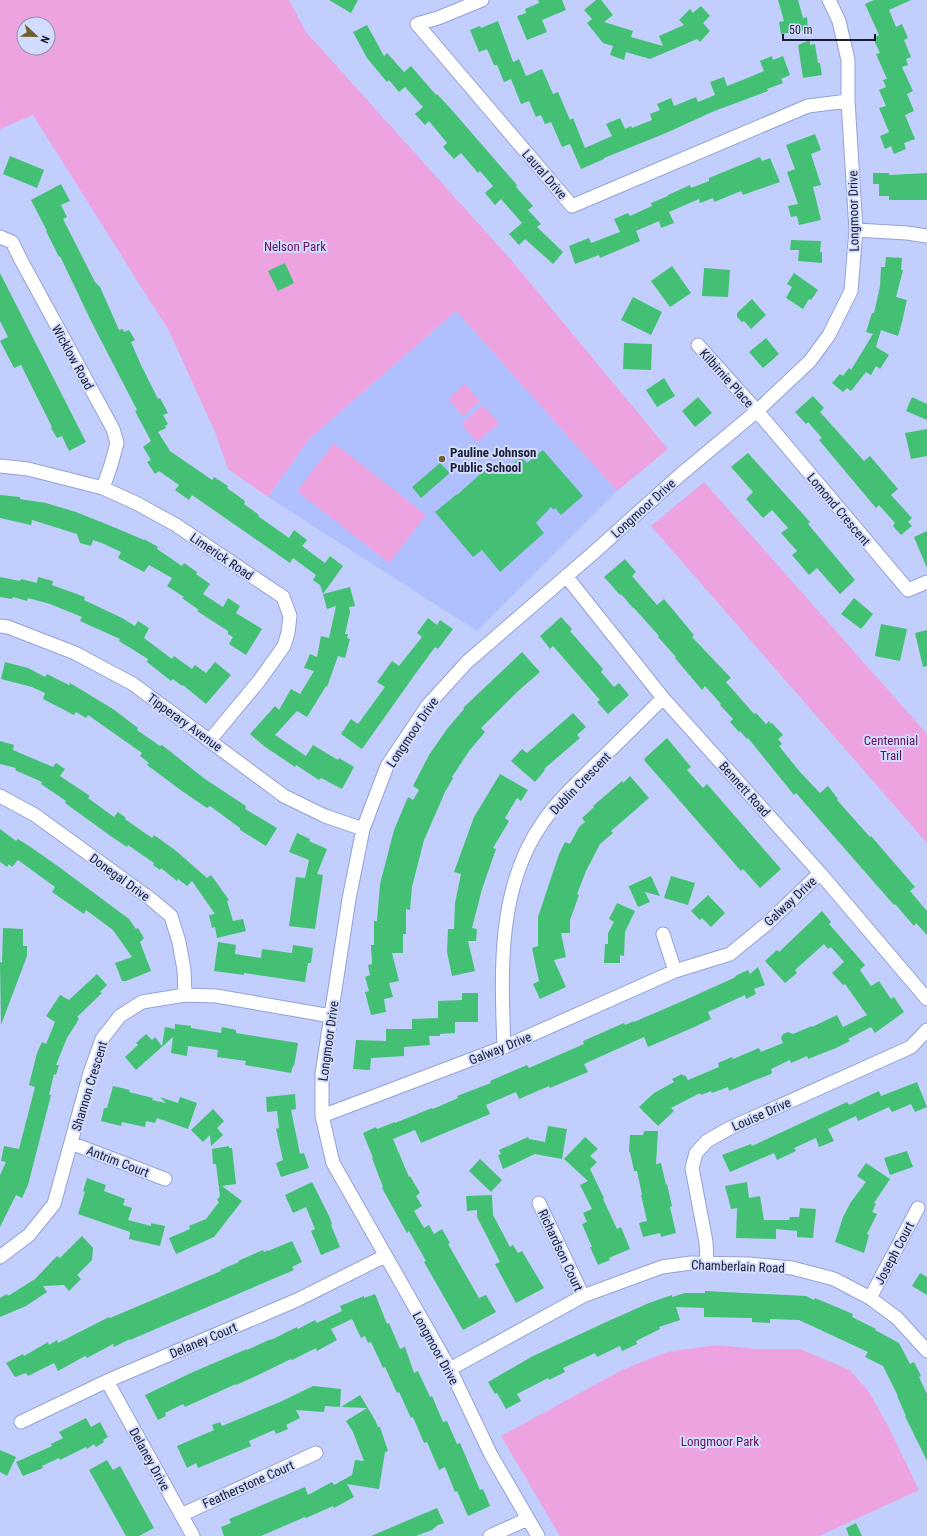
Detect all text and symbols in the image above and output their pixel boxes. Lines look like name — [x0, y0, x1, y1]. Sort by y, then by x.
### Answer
north arrow — [16, 16, 56, 56]
scale bar — [783, 16, 875, 42]
text: 50 m — [789, 23, 813, 37]
text: N — [37, 34, 52, 45]
street label: Laural Drive — [519, 147, 570, 202]
street label: Longmoor Drive — [845, 170, 862, 252]
park label: Nelson Park — [264, 239, 326, 254]
street label: Wicklow Road — [49, 322, 97, 392]
street label: Kilbirnie Place — [697, 346, 757, 411]
place label: Pauline Johnson Public School — [450, 445, 536, 475]
marker: Pauline Johnson Public School — [437, 454, 447, 464]
street label: Lomond Crescent — [804, 470, 873, 549]
street label: Longmoor Drive — [608, 476, 679, 541]
street label: Limerick Road — [187, 530, 256, 583]
street label: Tipperary Avenue — [144, 690, 225, 754]
street label: Longmoor Drive — [384, 694, 441, 770]
park label: Centennial Trail — [864, 733, 918, 763]
street label: Dublin Crescent — [547, 749, 614, 818]
street label: Bennett Road — [716, 759, 773, 820]
street label: Donegal Drive — [87, 851, 153, 904]
street label: Galway Drive — [761, 873, 820, 929]
street label: Longmoor Drive — [315, 1000, 342, 1082]
street label: Galway Drive — [467, 1029, 534, 1068]
street label: Shannon Crescent — [69, 1039, 110, 1133]
street label: Louise Drive — [729, 1095, 793, 1134]
street label: Antrim Court — [84, 1143, 151, 1180]
street label: Richardson Court — [535, 1207, 586, 1294]
street label: Joseph Court — [872, 1219, 917, 1287]
street label: Chamberlain Road — [691, 1257, 785, 1276]
street label: Longmoor Drive — [409, 1309, 462, 1387]
street label: Delaney Court — [167, 1319, 239, 1361]
street label: Delaney Drive — [126, 1425, 173, 1493]
park label: Longmoor Park — [681, 1434, 759, 1449]
street label: Featherstone Court — [200, 1458, 296, 1511]

